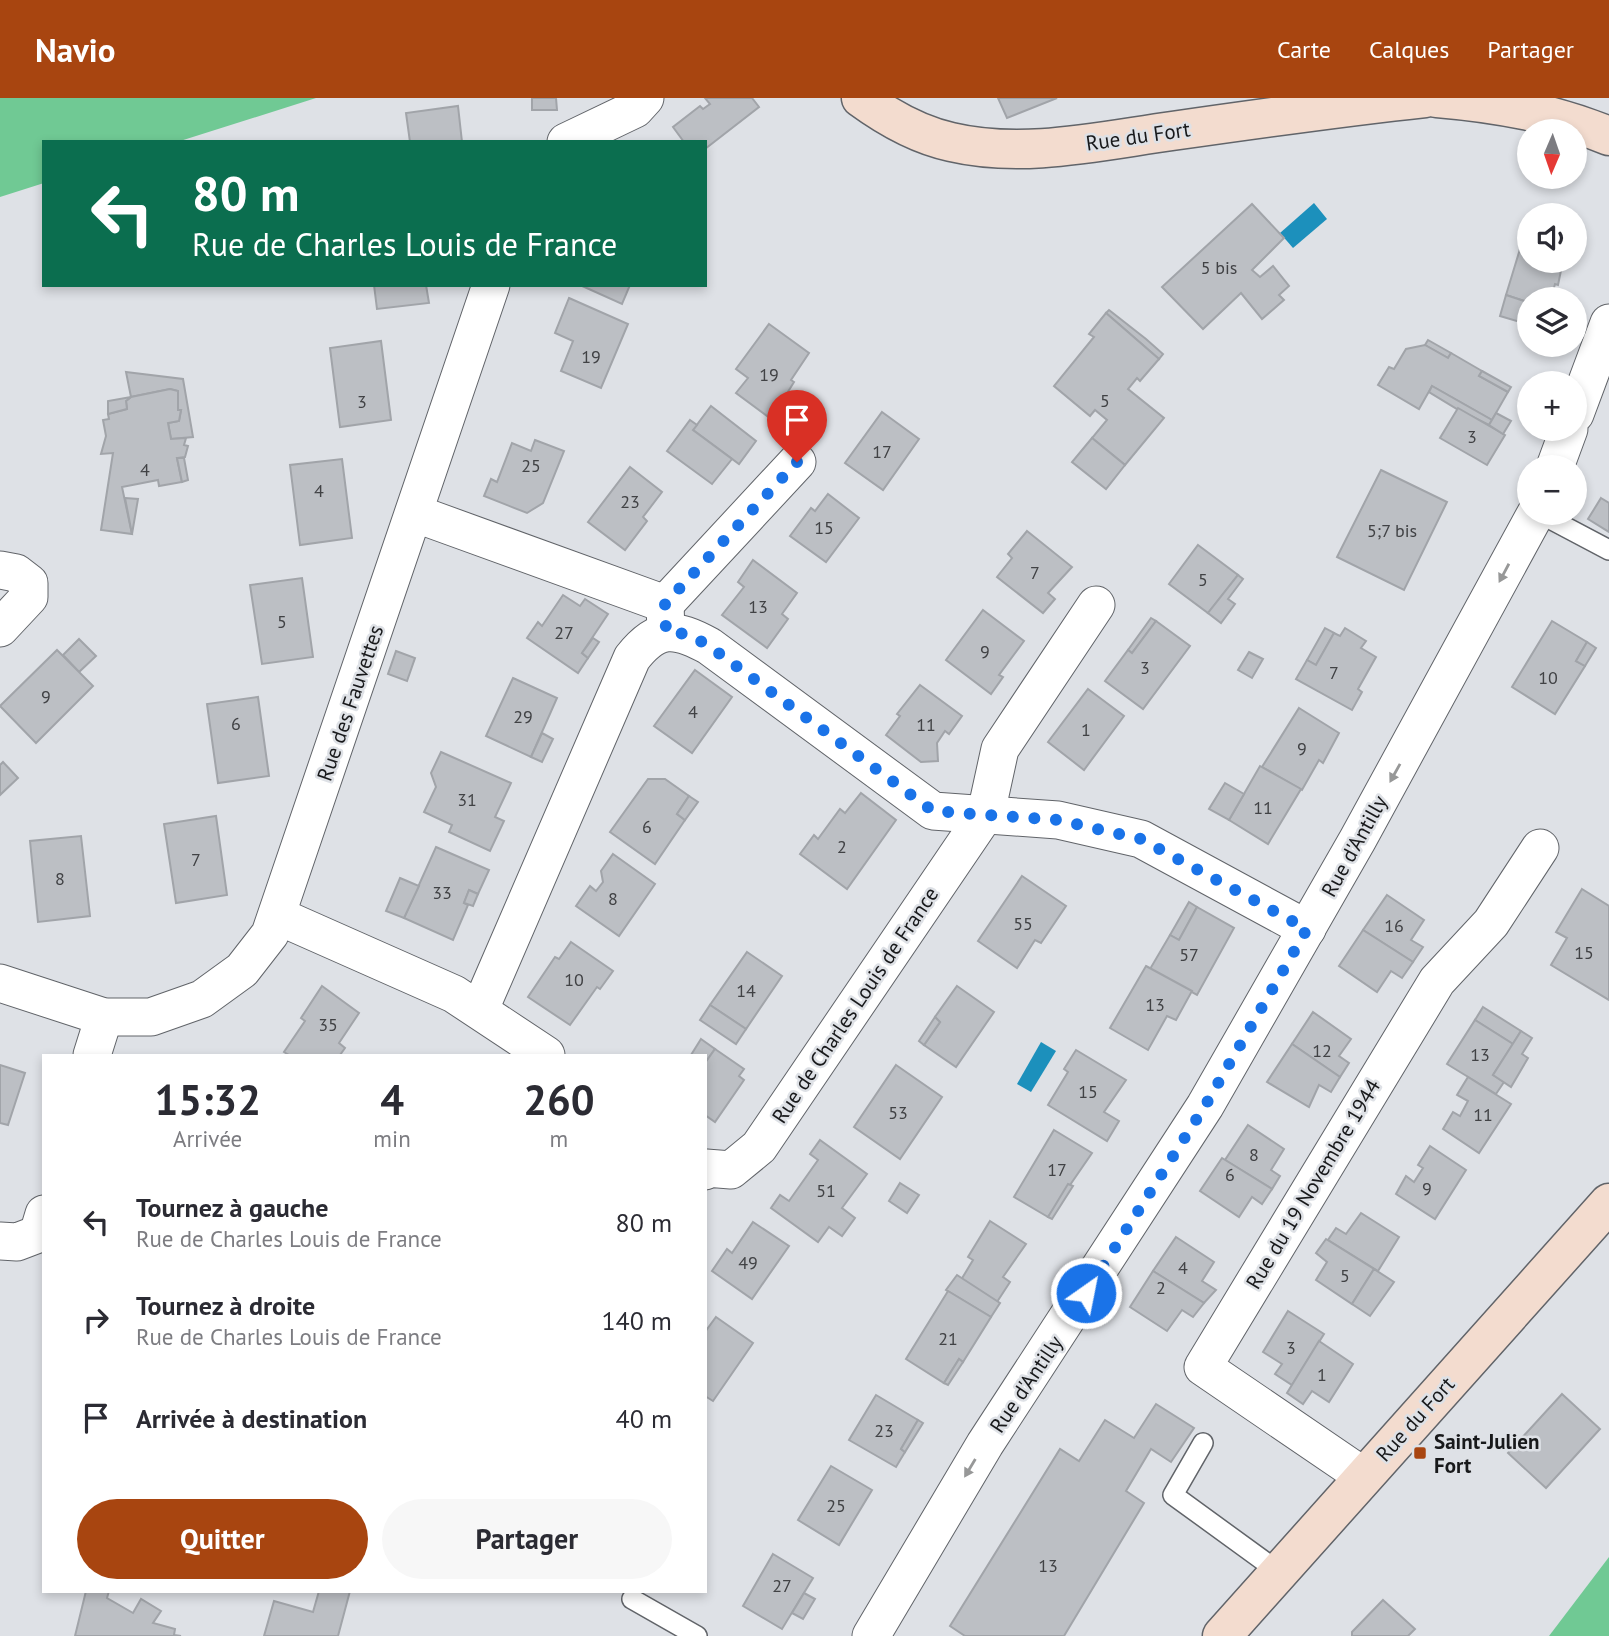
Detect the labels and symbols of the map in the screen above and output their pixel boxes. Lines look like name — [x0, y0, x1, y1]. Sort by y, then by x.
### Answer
street label: Rue du Fort — [1084, 115, 1192, 157]
north arrow — [1517, 119, 1587, 189]
house number: 5 bis — [1201, 256, 1237, 279]
house number: 19 — [581, 345, 601, 368]
house number: 19 — [759, 363, 779, 386]
house number: 5 — [1100, 389, 1110, 412]
house number: 3 — [357, 390, 367, 413]
pin — [767, 390, 827, 462]
house number: 3 — [1467, 425, 1477, 448]
house number: 17 — [872, 440, 892, 463]
house number: 25 — [521, 454, 541, 477]
house number: 4 — [140, 458, 150, 481]
house number: 4 — [314, 479, 324, 502]
house number: 23 — [620, 490, 640, 513]
house number: 15 — [814, 516, 834, 539]
house number: 5;7 bis — [1367, 519, 1417, 542]
house number: 7 — [1030, 561, 1040, 584]
one-way arrow — [1498, 563, 1510, 583]
house number: 5 — [1198, 568, 1208, 591]
house number: 13 — [748, 595, 768, 618]
house number: 5 — [277, 610, 287, 633]
house number: 27 — [554, 621, 574, 644]
street label: Rue des Fauvettes — [311, 622, 389, 784]
house number: 9 — [980, 640, 990, 663]
house number: 3 — [1140, 656, 1150, 679]
house number: 7 — [1329, 661, 1339, 684]
house number: 10 — [1538, 666, 1558, 689]
house number: 9 — [41, 685, 51, 708]
house number: 4 — [688, 700, 698, 723]
house number: 29 — [513, 705, 533, 728]
house number: 6 — [231, 712, 241, 735]
house number: 11 — [916, 713, 936, 736]
house number: 1 — [1081, 718, 1091, 741]
house number: 9 — [1297, 737, 1307, 760]
one-way arrow — [1389, 763, 1401, 782]
house number: 31 — [457, 788, 477, 811]
street label: Rue d'Antilly — [1315, 790, 1393, 901]
house number: 11 — [1253, 796, 1273, 819]
house number: 6 — [642, 815, 652, 838]
house number: 2 — [837, 835, 847, 858]
house number: 7 — [191, 848, 201, 871]
house number: 8 — [55, 867, 65, 890]
house number: 33 — [432, 881, 452, 904]
street label: Rue de Charles Louis de France — [766, 882, 944, 1128]
house number: 8 — [608, 887, 618, 910]
house number: 55 — [1013, 912, 1033, 935]
house number: 16 — [1384, 914, 1404, 937]
house number: 15 — [1574, 941, 1594, 964]
house number: 57 — [1179, 943, 1199, 966]
house number: 10 — [564, 968, 584, 991]
house number: 14 — [736, 979, 756, 1002]
house number: 13 — [1145, 993, 1165, 1016]
house number: 35 — [318, 1013, 338, 1036]
house number: 12 — [1312, 1039, 1332, 1062]
house number: 13 — [1470, 1043, 1490, 1066]
street label: Rue du 19 Novembre 1944 — [1240, 1074, 1386, 1294]
house number: 15 — [1078, 1080, 1098, 1103]
house number: 53 — [888, 1101, 908, 1124]
house number: 11 — [1473, 1103, 1493, 1126]
house number: 8 — [1249, 1143, 1259, 1166]
house number: 17 — [1047, 1158, 1067, 1181]
house number: 6 — [1225, 1163, 1235, 1186]
house number: 9 — [1422, 1177, 1432, 1200]
house number: 51 — [816, 1179, 836, 1202]
house number: 49 — [738, 1251, 758, 1274]
position arrow — [1049, 1256, 1123, 1330]
house number: 4 — [1178, 1256, 1188, 1279]
house number: 5 — [1340, 1264, 1350, 1287]
house number: 2 — [1156, 1276, 1166, 1299]
house number: 21 — [938, 1327, 958, 1350]
street label: Rue d'Antilly — [984, 1330, 1069, 1438]
house number: 3 — [1286, 1336, 1296, 1359]
house number: 1 — [1317, 1363, 1327, 1386]
street label: Rue du Fort — [1370, 1371, 1460, 1467]
house number: 23 — [874, 1419, 894, 1442]
place label: Saint-Julien Fort — [1434, 1428, 1539, 1479]
marker: Saint-Julien Fort — [1412, 1445, 1428, 1461]
one-way arrow — [964, 1459, 977, 1478]
house number: 25 — [826, 1494, 846, 1517]
house number: 13 — [1038, 1554, 1058, 1577]
house number: 27 — [772, 1574, 792, 1597]

